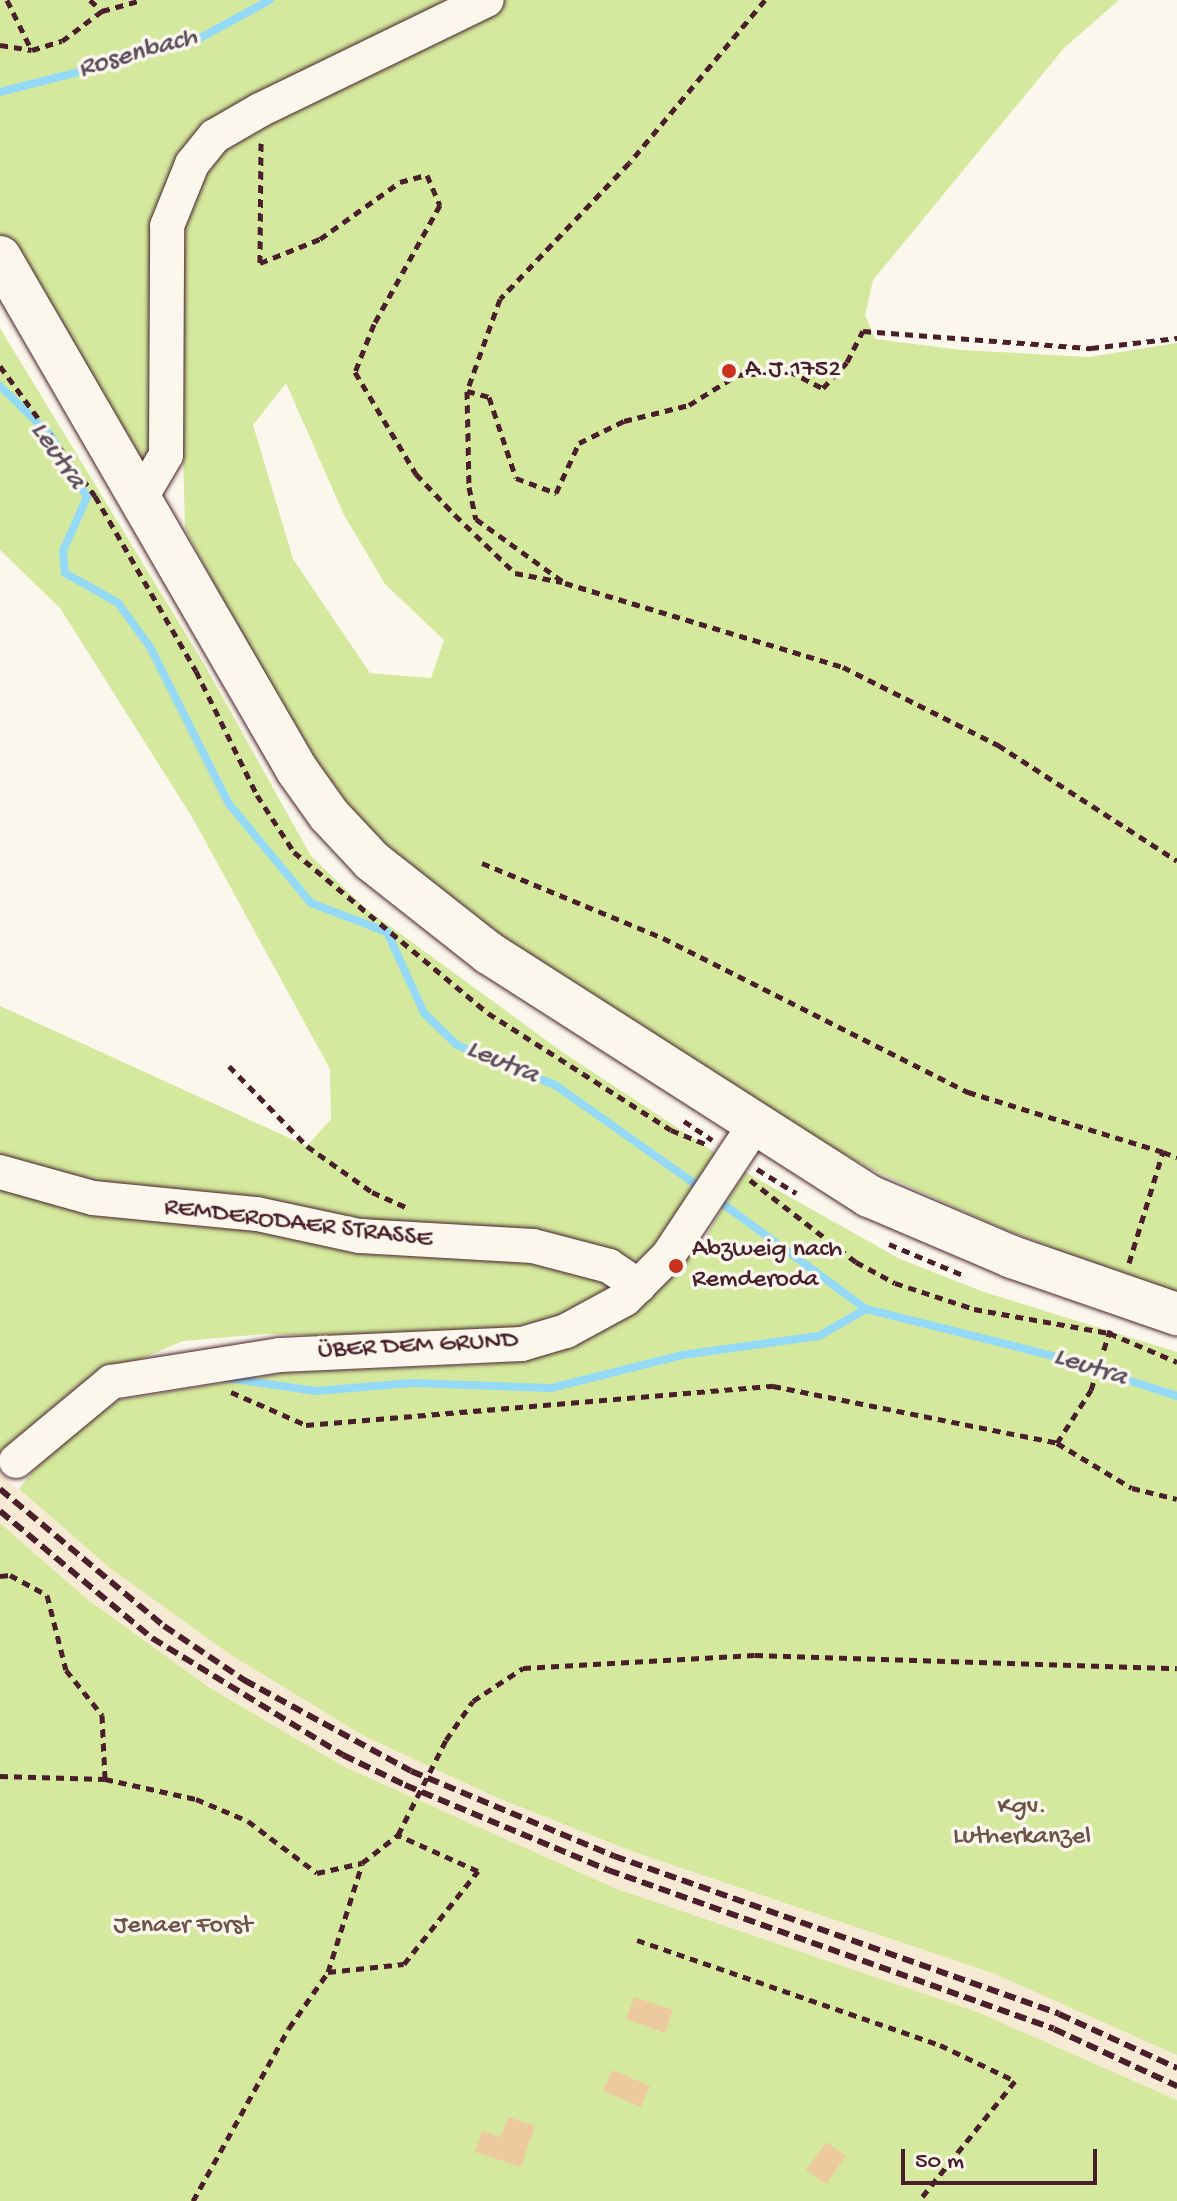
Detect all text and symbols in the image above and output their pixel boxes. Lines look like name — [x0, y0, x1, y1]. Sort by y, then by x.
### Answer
water label: Rosenbach — [75, 21, 201, 87]
place label: A.J.1752 — [745, 355, 841, 387]
marker: A.J.1752 — [720, 362, 738, 380]
water label: Leutra — [22, 416, 92, 496]
water label: Leutra — [461, 1033, 543, 1093]
street label: REMDERODAER STRASSE — [162, 1193, 434, 1257]
place label: Abzweig nach Remderoda — [692, 1235, 842, 1296]
marker: Abzweig nach Remderoda — [667, 1257, 685, 1275]
street label: ÜBER DEM GRUND — [317, 1326, 519, 1368]
water label: Leutra — [1049, 1340, 1131, 1396]
park label: Kgv. Lutherkanzel — [953, 1792, 1091, 1854]
park label: Jenaer Forst — [114, 1911, 252, 1943]
scale bar — [905, 2133, 1101, 2183]
text: 50 m — [915, 2148, 964, 2177]

